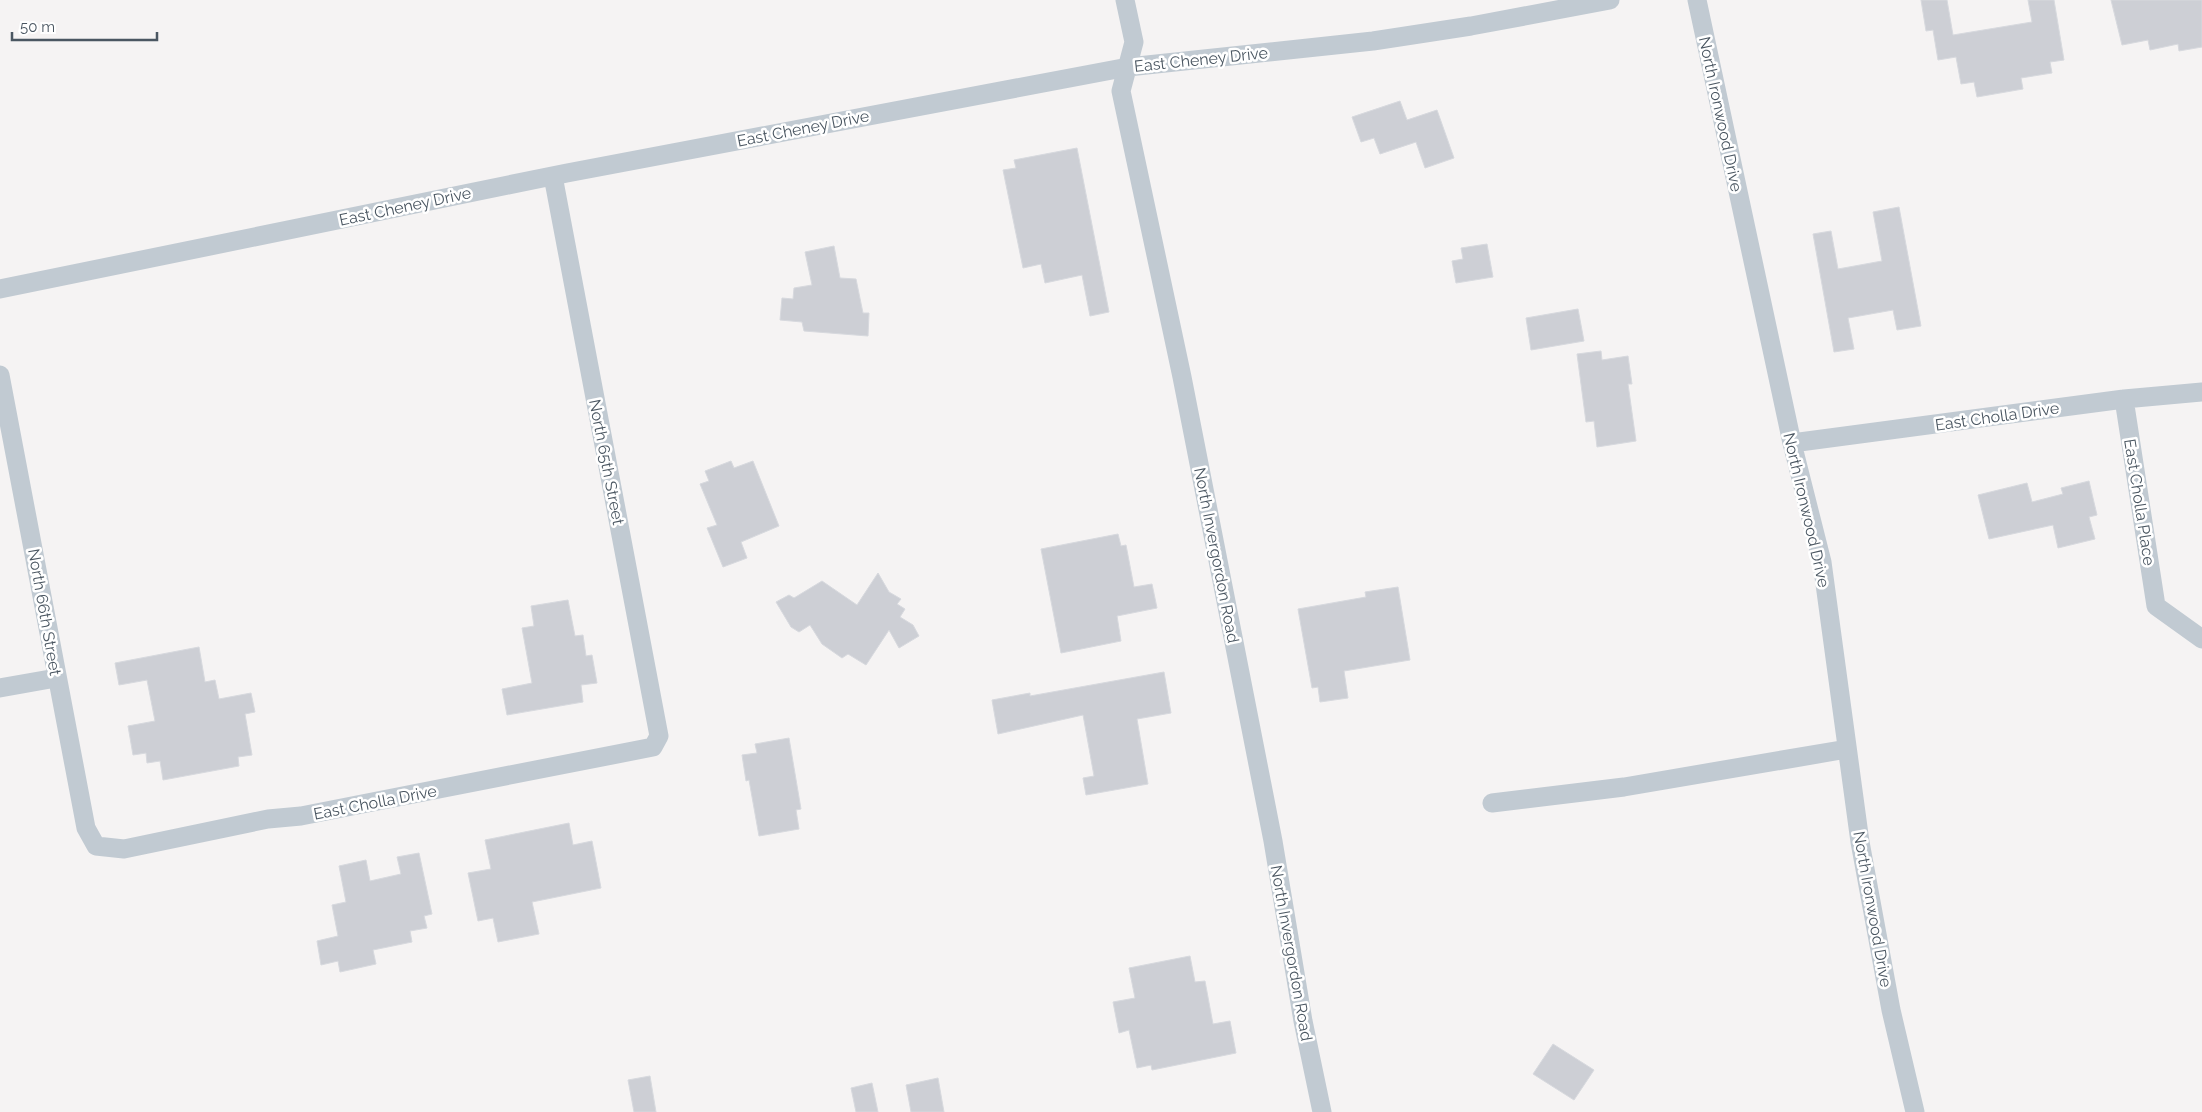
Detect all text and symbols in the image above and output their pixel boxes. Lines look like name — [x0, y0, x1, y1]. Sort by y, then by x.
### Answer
scale bar — [12, 10, 158, 42]
text: 50 m — [20, 18, 55, 36]
street label: North Ironwood Drive — [1695, 35, 1746, 193]
street label: East Cheney Drive — [1133, 43, 1269, 76]
street label: East Cheney Drive — [735, 106, 871, 151]
street label: East Cheney Drive — [337, 183, 473, 230]
street label: North 65th Street — [585, 398, 628, 527]
street label: East Cholla Drive — [1934, 398, 2060, 435]
street label: North Ironwood Drive — [1779, 431, 1834, 589]
street label: East Cholla Place — [2120, 437, 2159, 567]
street label: North Invergordon Road — [1190, 466, 1243, 644]
street label: North 66th Street — [24, 547, 65, 678]
street label: East Cholla Drive — [312, 781, 438, 824]
street label: North Ironwood Drive — [1849, 830, 1896, 989]
street label: North Invergordon Road — [1267, 864, 1316, 1043]

